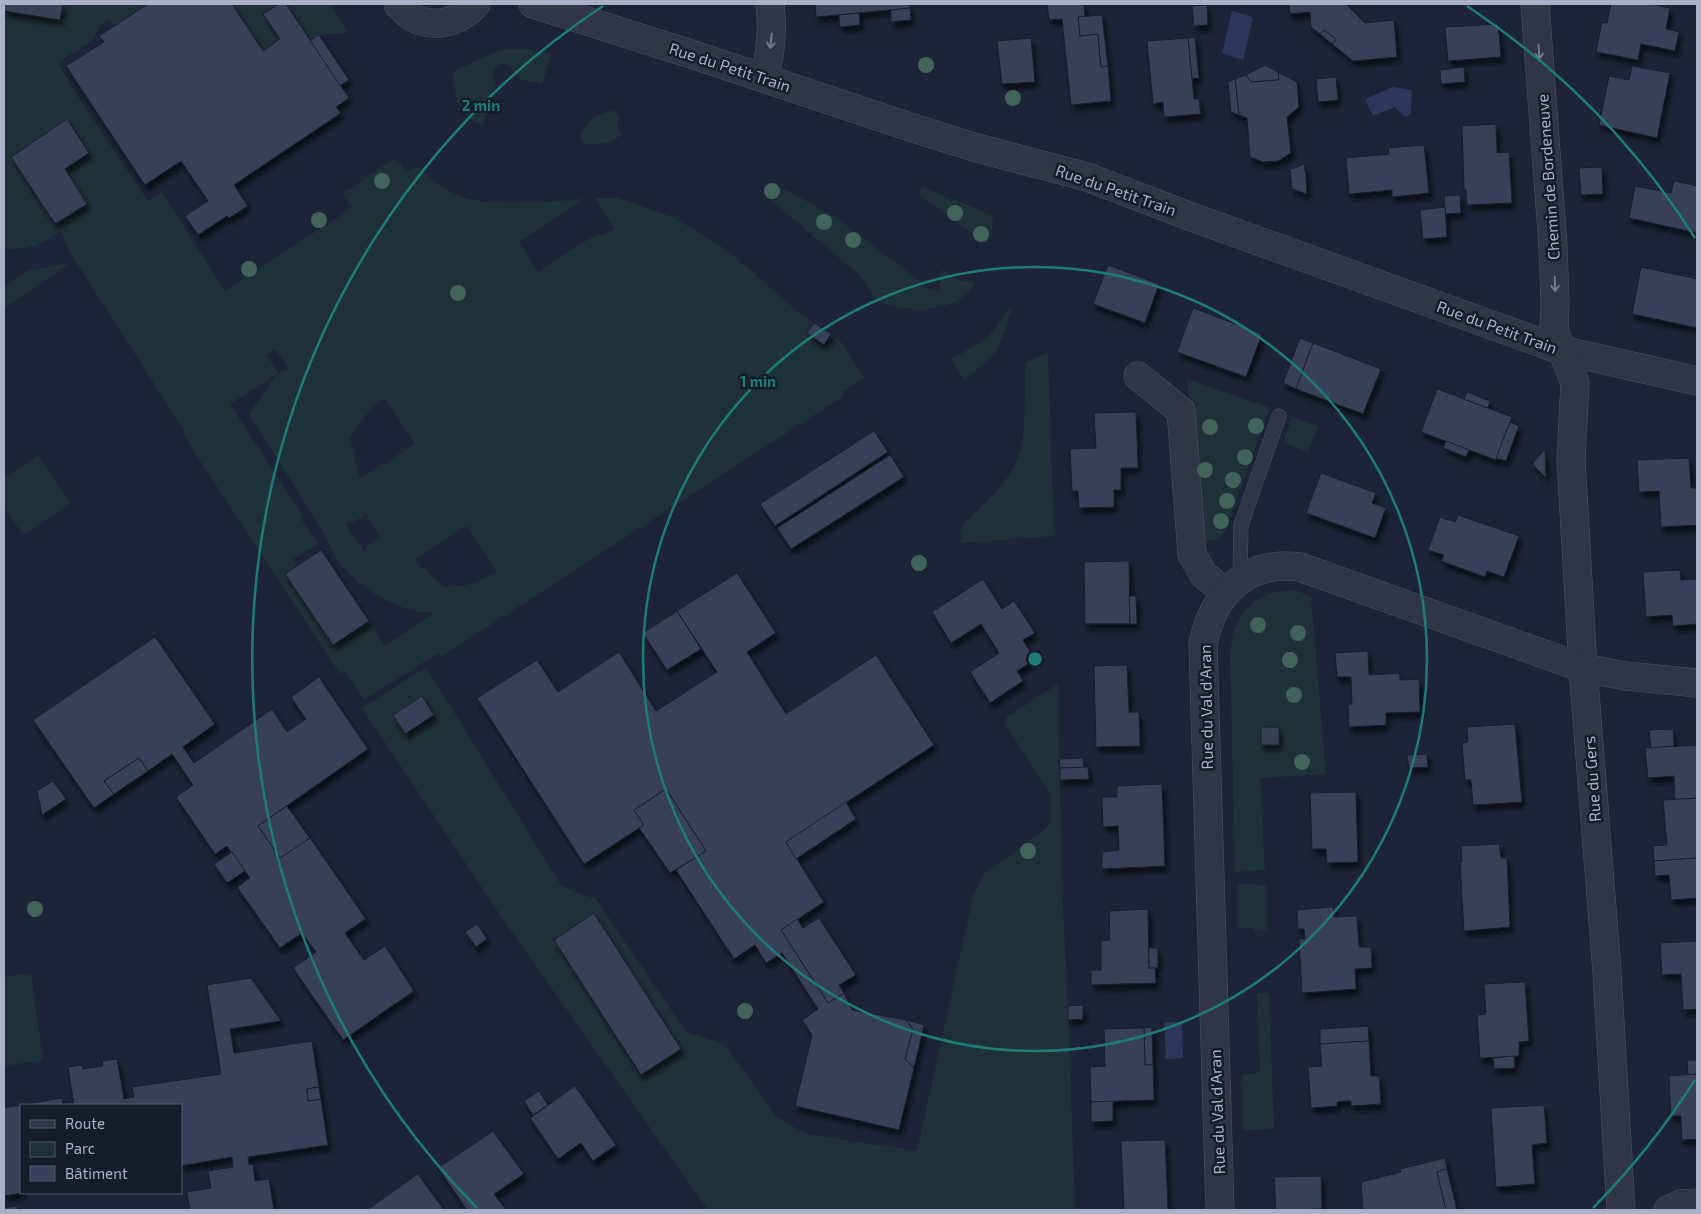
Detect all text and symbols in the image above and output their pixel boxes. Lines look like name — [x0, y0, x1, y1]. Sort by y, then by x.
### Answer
one-way arrow — [766, 33, 775, 49]
street label: Rue du Petit Train — [667, 38, 793, 95]
one-way arrow — [1534, 44, 1543, 60]
street label: Chemin de Bordeneuve — [1532, 93, 1563, 261]
text: 2 min — [462, 96, 500, 114]
street label: Rue du Petit Train — [1053, 160, 1179, 219]
one-way arrow — [1550, 276, 1559, 292]
street label: Rue du Petit Train — [1434, 296, 1560, 357]
text: 1 min — [740, 372, 776, 390]
street label: Rue du Val d'Aran — [1195, 644, 1216, 770]
centre of rings — [1026, 650, 1044, 668]
street label: Rue du Gers — [1579, 735, 1604, 823]
street label: Rue du Val d'Aran — [1205, 1049, 1228, 1175]
legend — [20, 1104, 182, 1194]
text: Route — [65, 1114, 105, 1132]
text: Parc — [65, 1139, 95, 1157]
text: Bâtiment — [65, 1164, 128, 1182]

